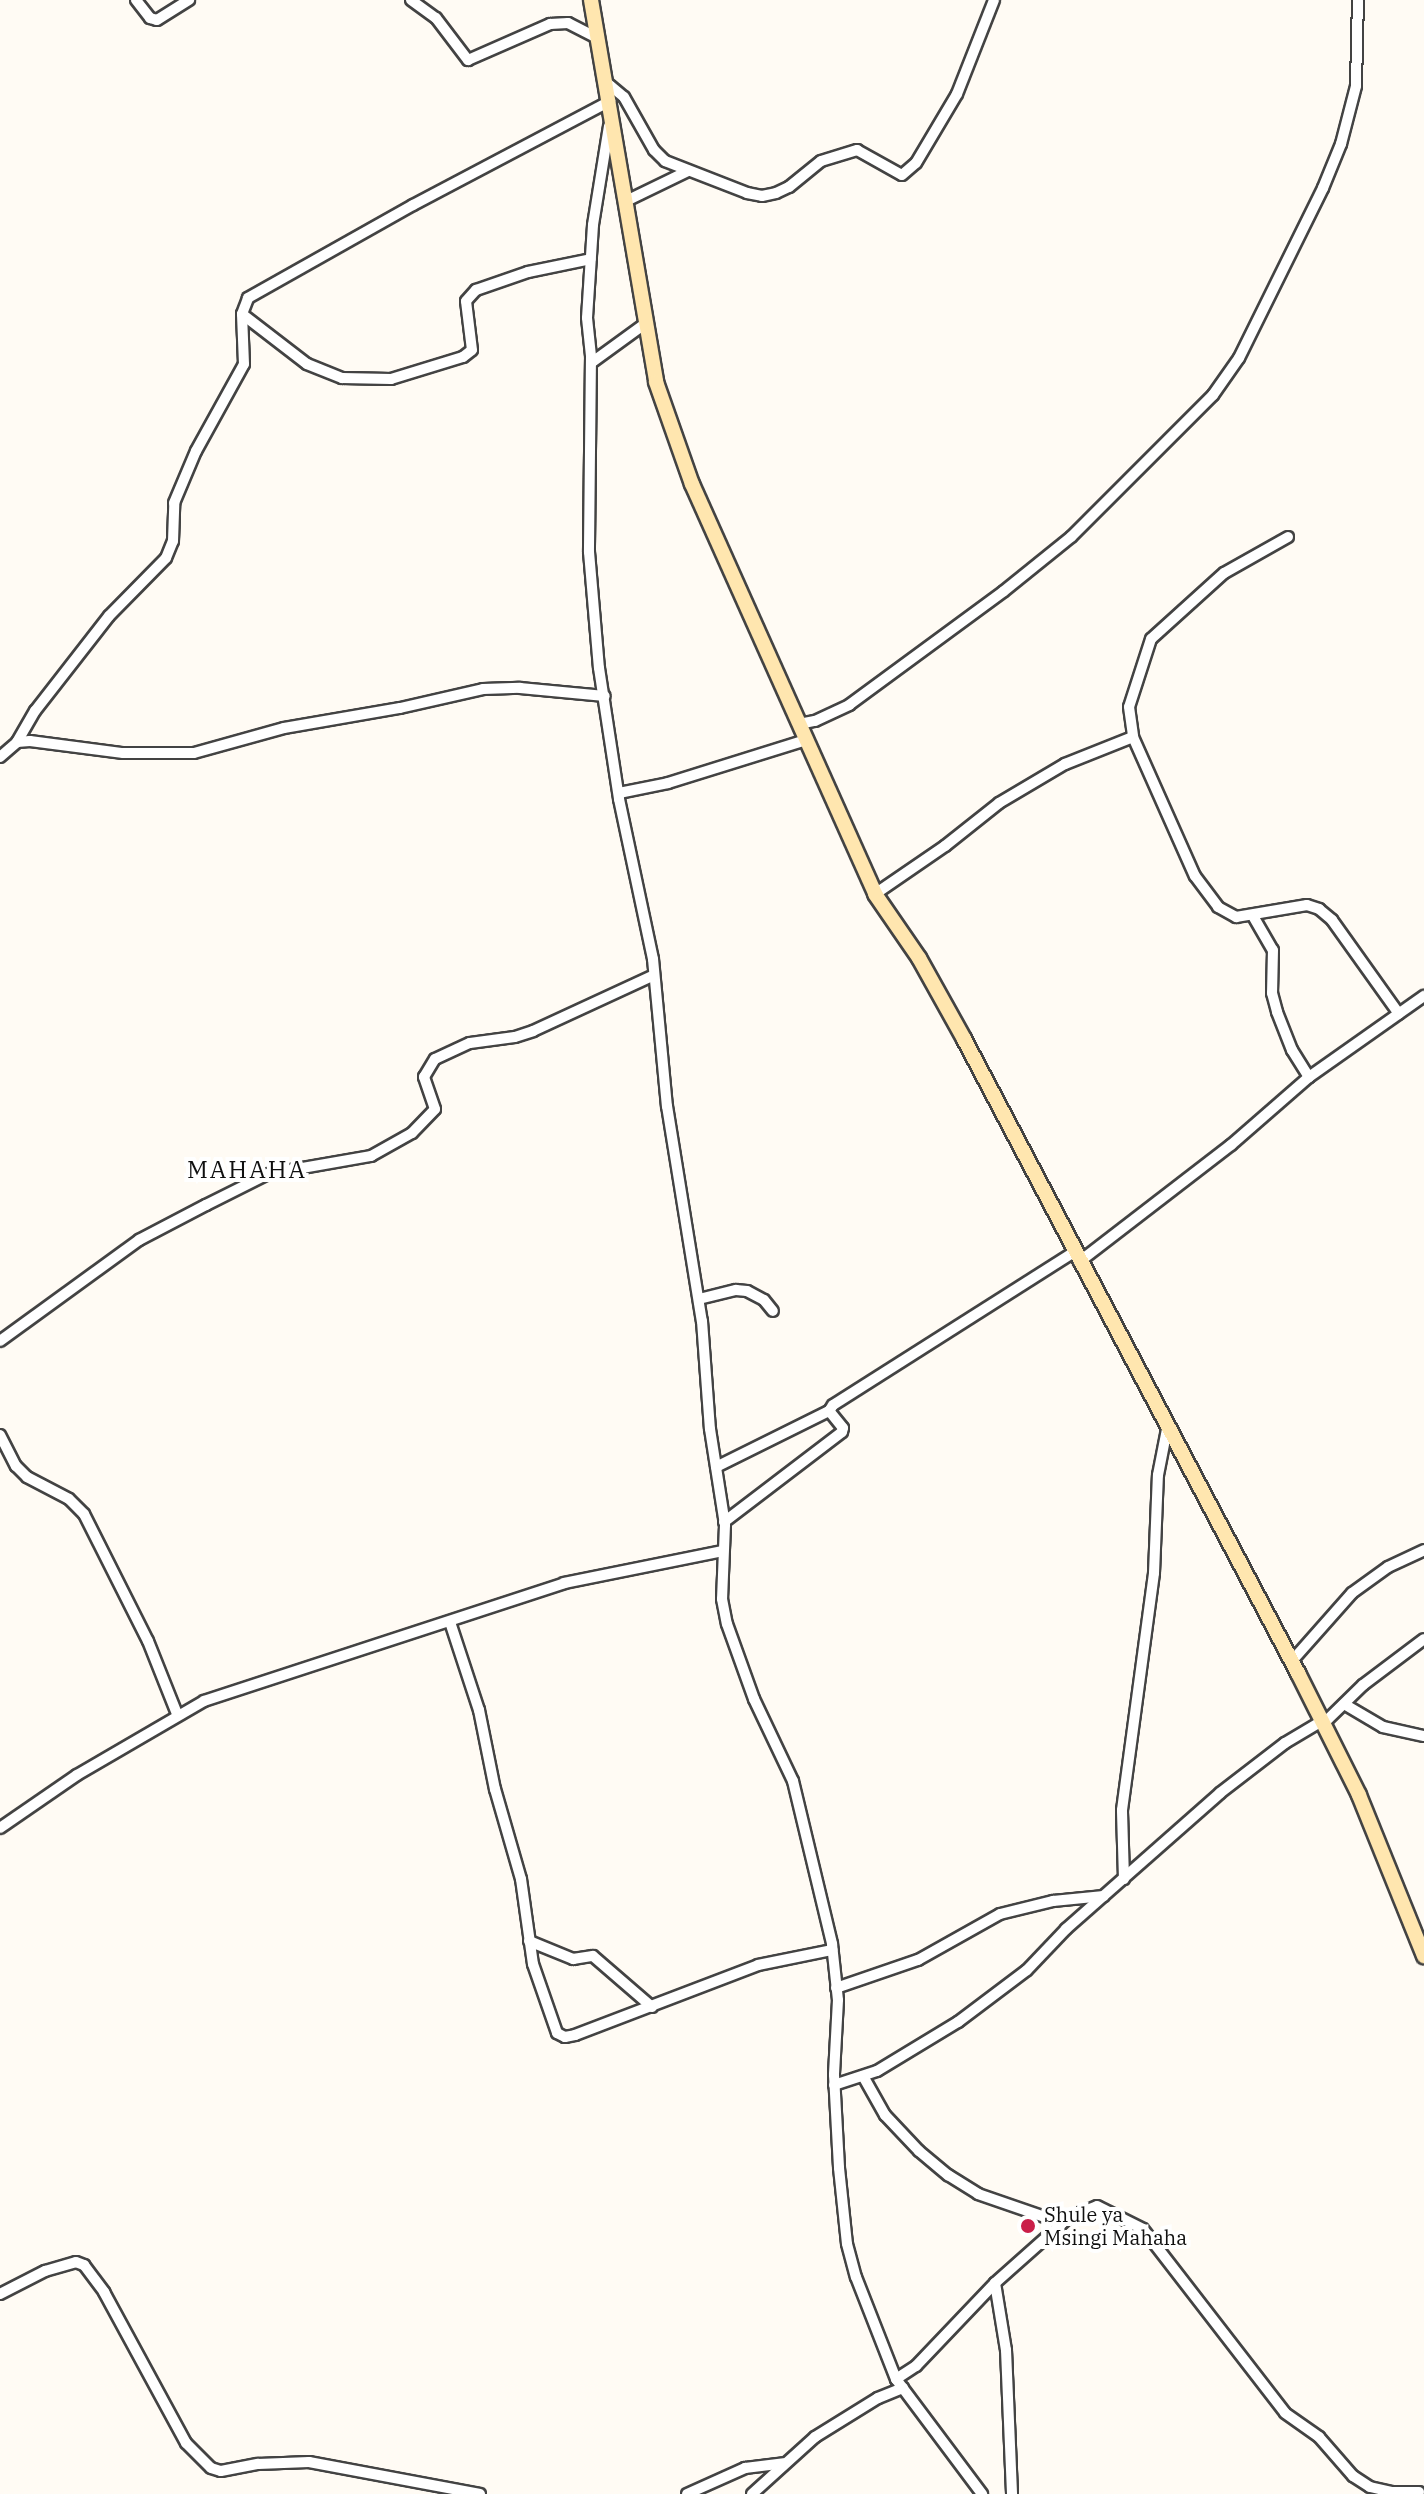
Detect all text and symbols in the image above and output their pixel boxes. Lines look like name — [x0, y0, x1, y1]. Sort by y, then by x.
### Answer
district label: MAHAHA — [187, 1156, 307, 1184]
place label: Shule ya Msingi Mahaha — [1044, 2202, 1187, 2249]
marker: Shule ya Msingi Mahaha — [1019, 2217, 1037, 2235]

